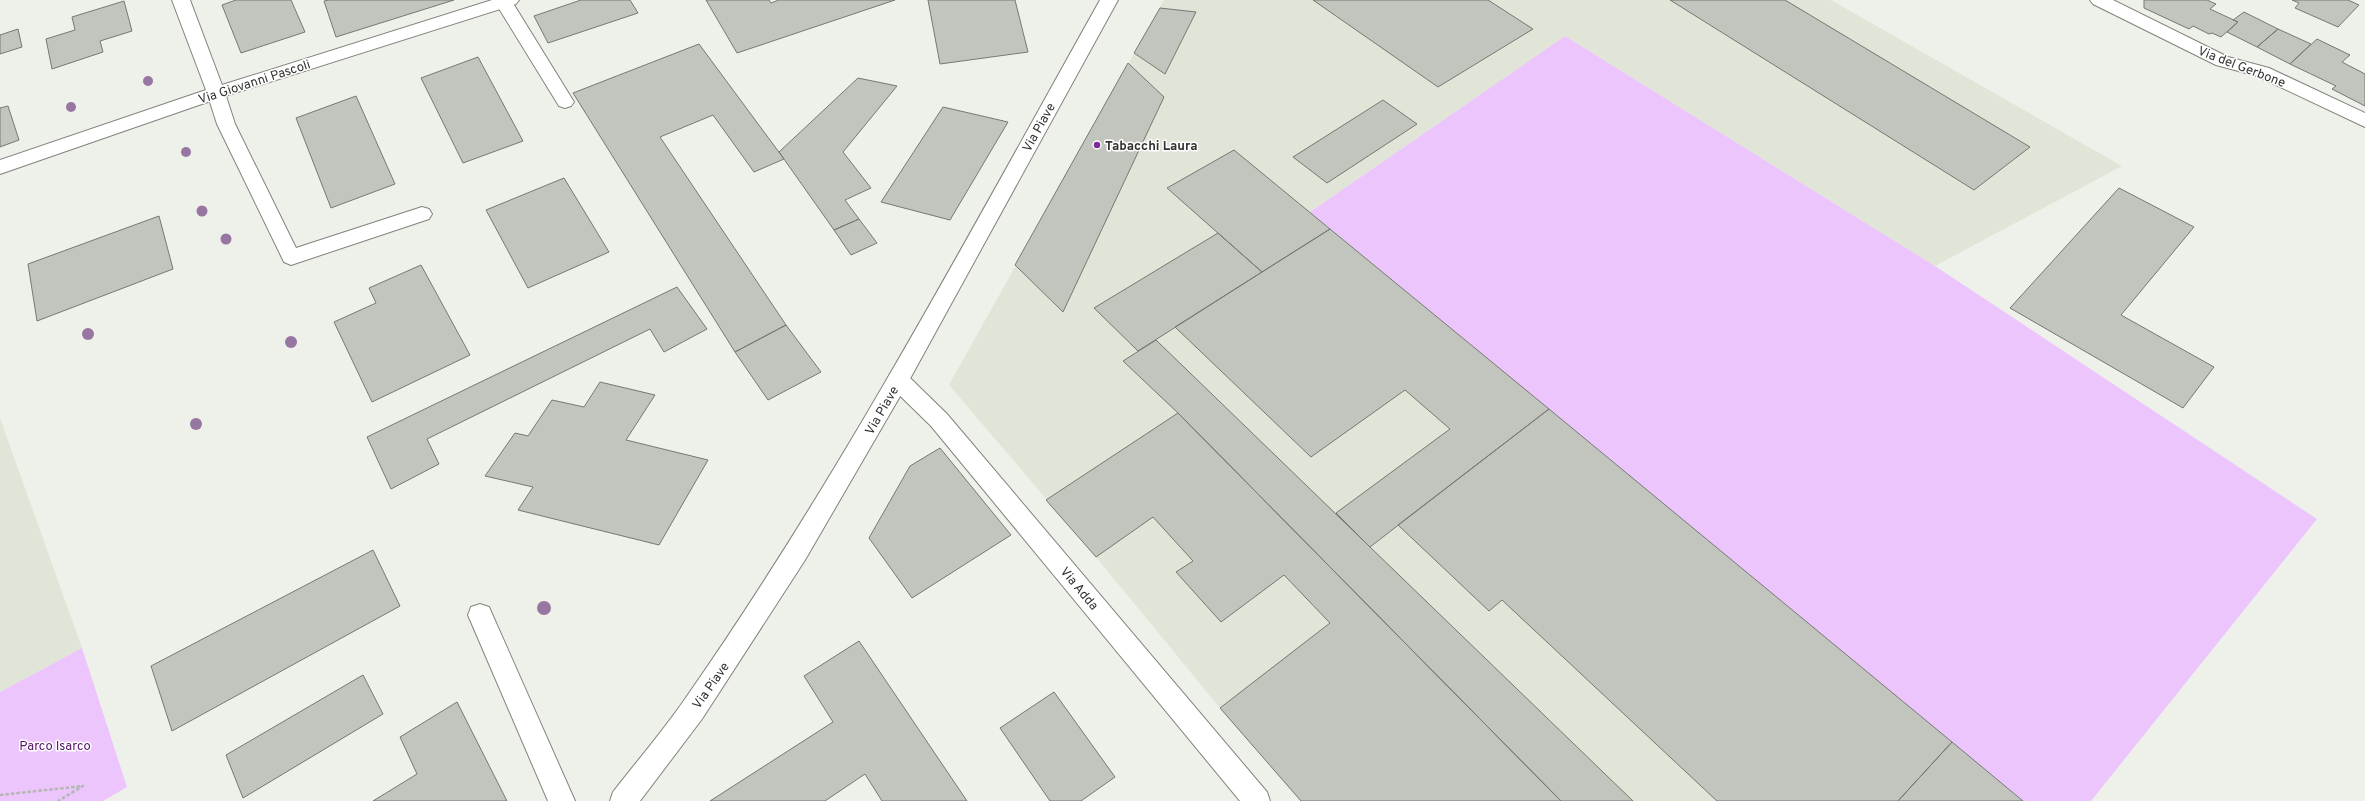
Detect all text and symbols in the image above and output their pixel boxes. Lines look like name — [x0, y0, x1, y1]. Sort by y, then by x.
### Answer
street label: Via del Gerbone — [2195, 44, 2287, 92]
street label: Via Giovanni Pascoli — [197, 57, 313, 109]
street label: Via Piave — [1020, 101, 1060, 155]
place label: Tabacchi Laura — [1105, 139, 1198, 155]
marker: Tabacchi Laura — [1092, 140, 1102, 150]
street label: Via Piave — [862, 384, 903, 438]
street label: Via Adda — [1056, 564, 1101, 614]
street label: Via Piave — [690, 660, 734, 713]
park label: Parco Isarco — [19, 739, 91, 755]

